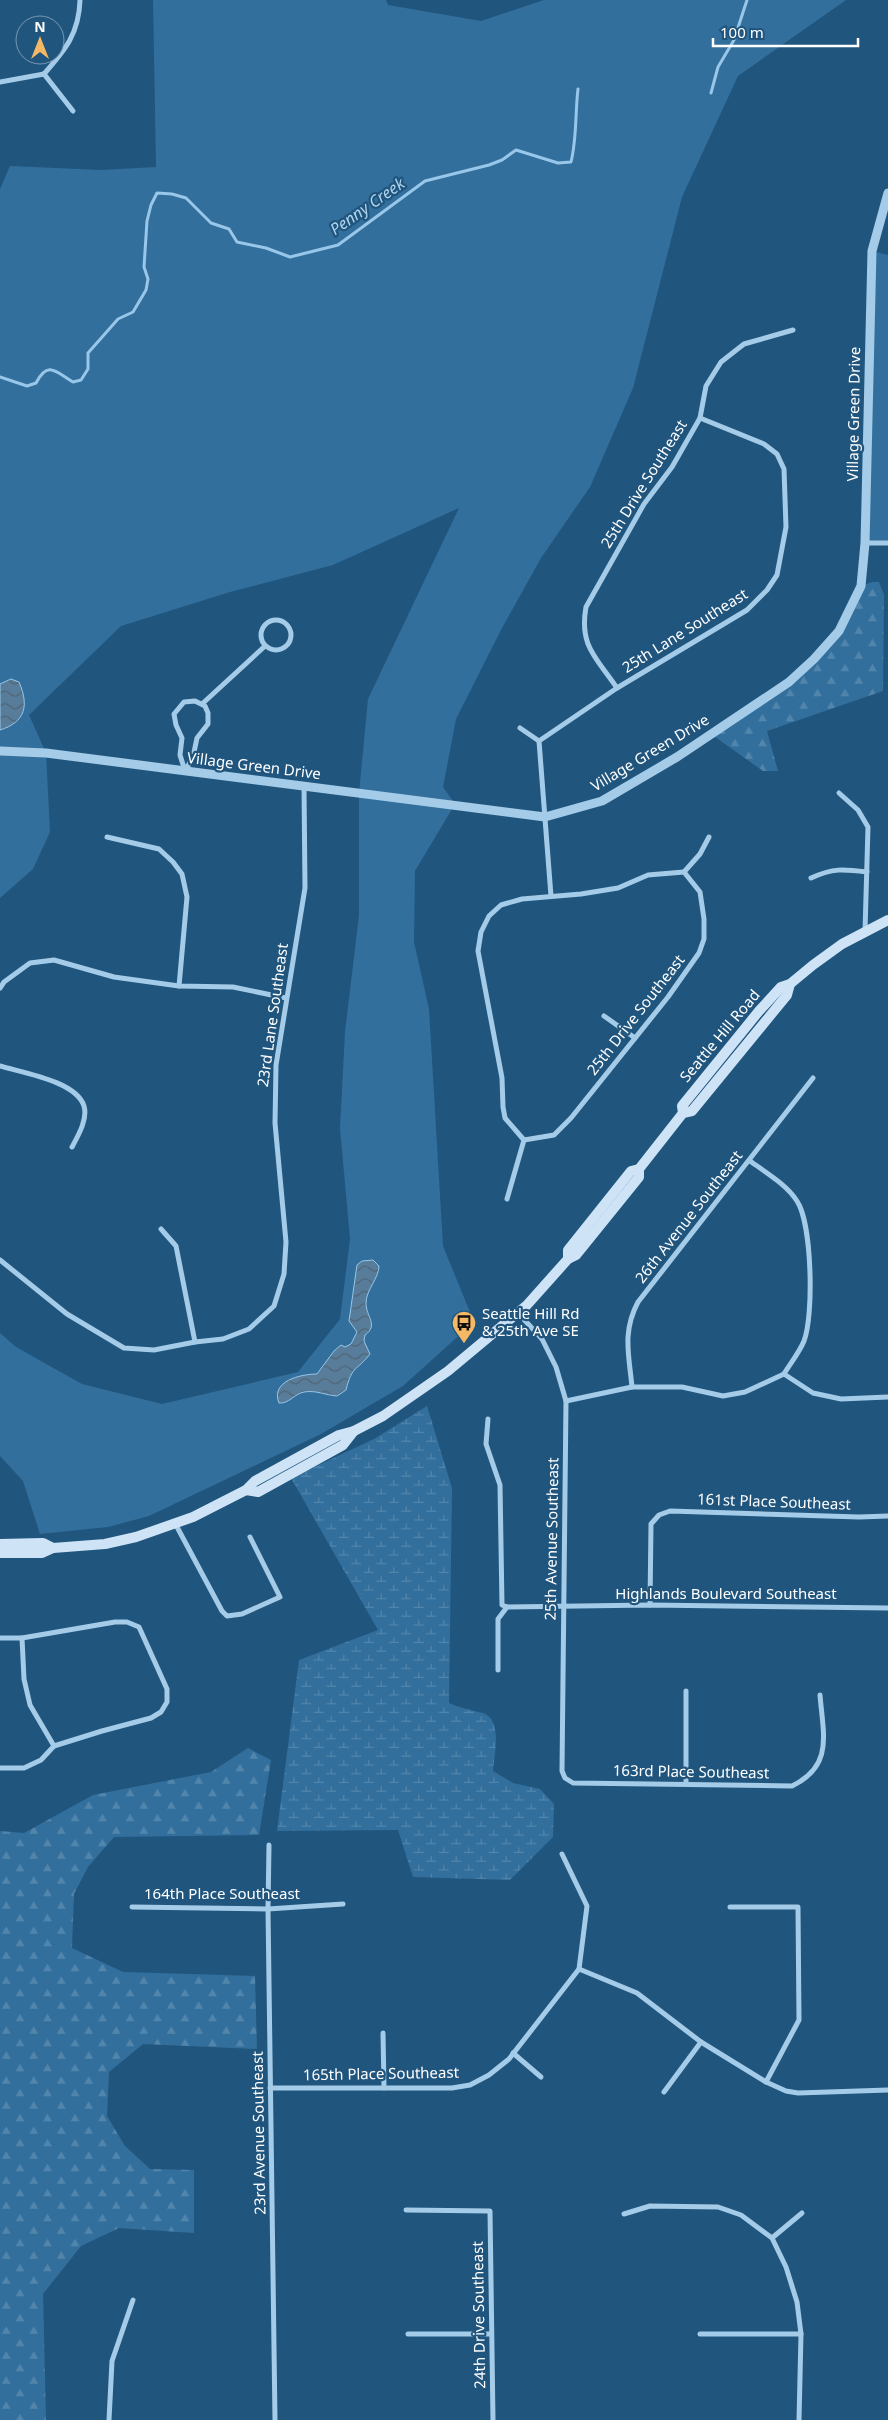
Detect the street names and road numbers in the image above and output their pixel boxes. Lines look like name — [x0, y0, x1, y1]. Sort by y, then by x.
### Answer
street label: Village Green Drive — [842, 347, 864, 481]
street label: 25th Drive Southeast — [596, 415, 691, 551]
street label: 25th Lane Southeast — [618, 583, 751, 677]
street label: Village Green Drive — [587, 709, 712, 795]
street label: Village Green Drive — [186, 747, 322, 783]
street label: 23rd Lane Southeast — [252, 941, 292, 1088]
street label: 25th Drive Southeast — [582, 950, 689, 1079]
street label: Seattle Hill Road — [675, 985, 764, 1086]
street label: 26th Avenue Southeast — [630, 1146, 747, 1287]
street label: 25th Avenue Southeast — [540, 1457, 562, 1621]
street label: 161st Place Southeast — [697, 1488, 852, 1514]
street label: Highlands Boulevard Southeast — [615, 1583, 837, 1603]
street label: 163rd Place Southeast — [613, 1760, 770, 1782]
street label: 164th Place Southeast — [144, 1883, 301, 1903]
street label: 23rd Avenue Southeast — [247, 2051, 269, 2215]
street label: 165th Place Southeast — [303, 2062, 460, 2084]
street label: 24th Drive Southeast — [467, 2241, 489, 2389]

